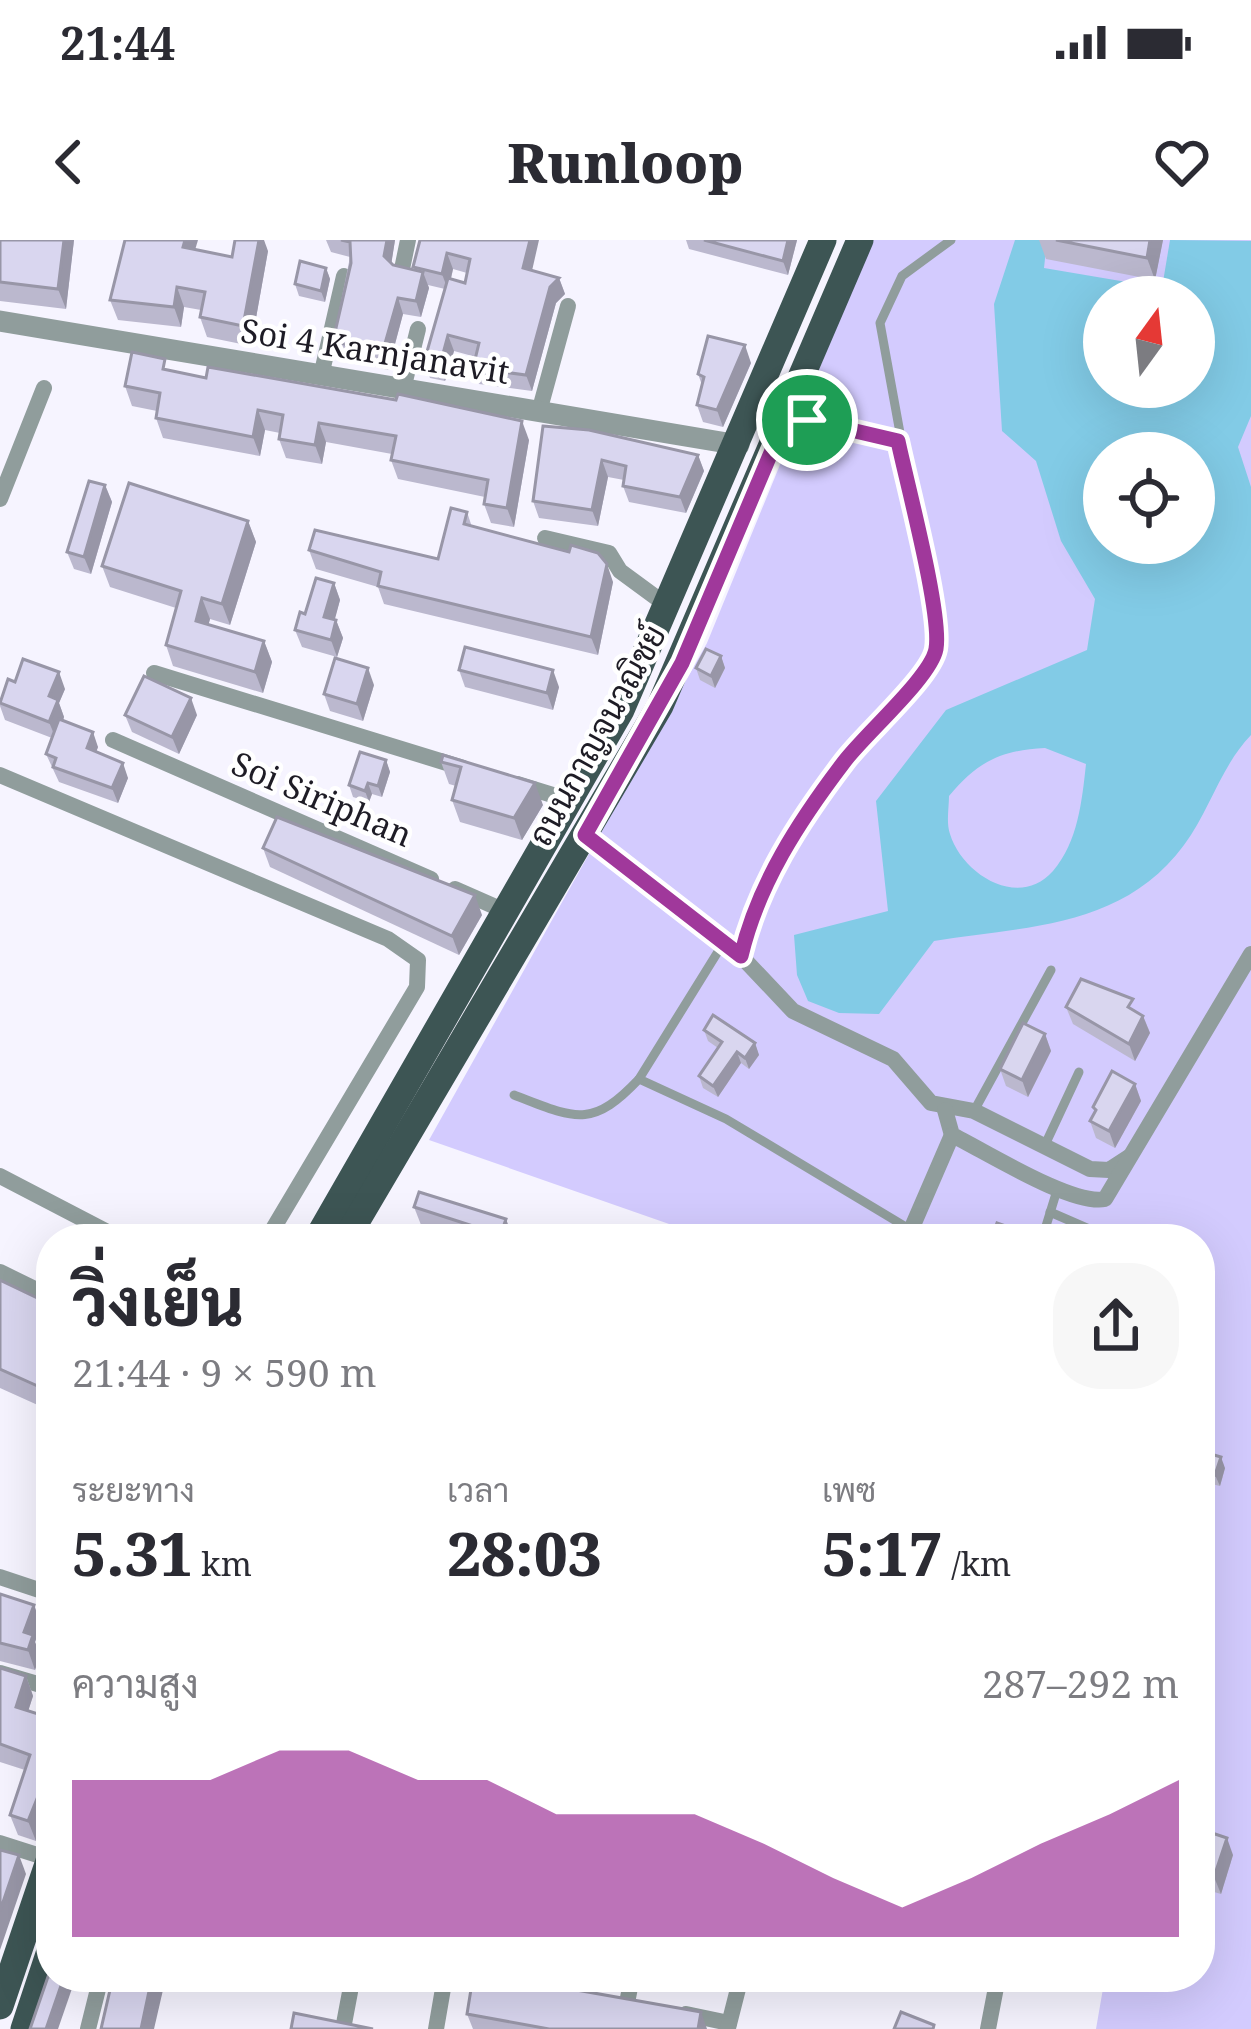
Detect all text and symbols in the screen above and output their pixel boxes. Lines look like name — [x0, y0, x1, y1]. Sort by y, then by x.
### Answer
text: 21:44 — [60, 12, 175, 73]
text: Runloop — [507, 125, 744, 199]
icon: back — [36, 129, 102, 195]
icon: heart — [1149, 129, 1215, 195]
north arrow — [1083, 276, 1215, 408]
map controls — [1083, 276, 1215, 564]
street label: Soi 4 Karnjanavit — [238, 307, 513, 394]
pin — [756, 369, 858, 471]
icon: arrive — [774, 387, 840, 453]
button: locate — [1083, 432, 1215, 564]
street label: ถนนกาญจนวณิชย์ — [517, 616, 676, 853]
street label: Soi Siriphan — [225, 740, 419, 857]
text: วิ่งเย็น — [72, 1255, 244, 1345]
button: share — [1053, 1263, 1179, 1389]
text: 21:44 · 9 × 590 m — [72, 1345, 377, 1398]
text: ระยะทาง — [72, 1467, 195, 1512]
text: เวลา — [447, 1467, 509, 1512]
text: เพซ — [822, 1467, 876, 1512]
text: 5.31 — [72, 1512, 193, 1594]
text: 28:03 — [447, 1512, 602, 1594]
text: 5:17 — [822, 1512, 943, 1594]
text: km — [193, 1541, 252, 1586]
text: /km — [943, 1541, 1011, 1586]
text: ความสูง — [72, 1656, 199, 1709]
text: 287–292 m — [982, 1656, 1179, 1709]

